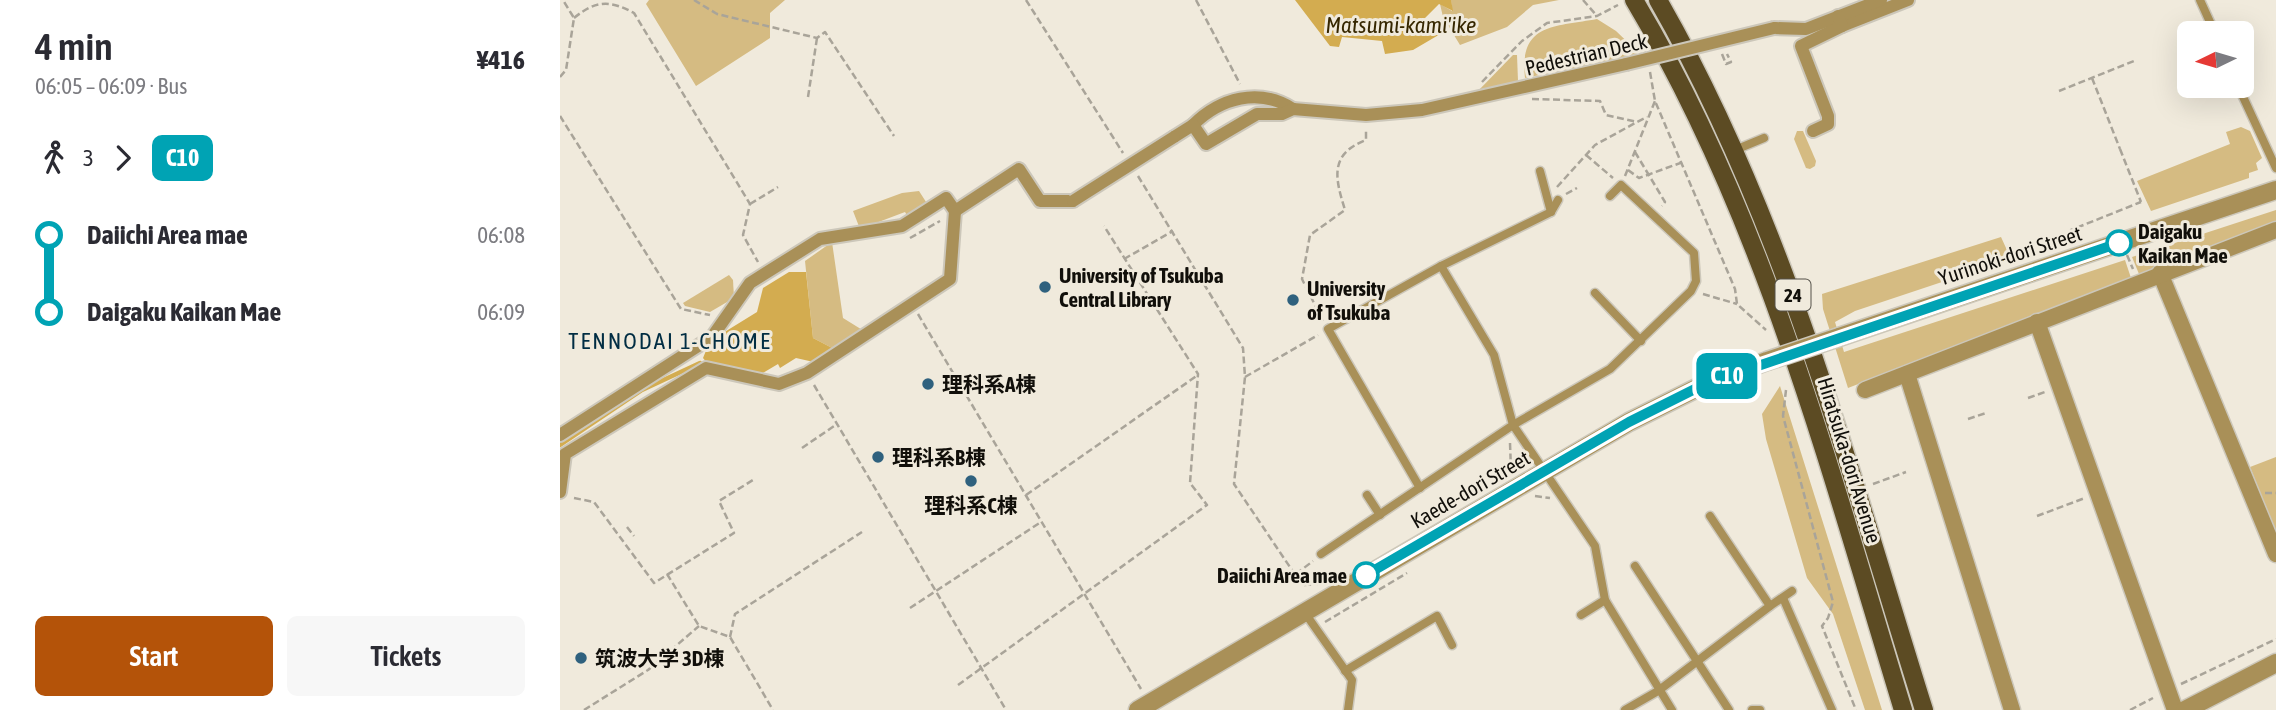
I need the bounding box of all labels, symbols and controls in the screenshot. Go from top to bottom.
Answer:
water label: Matsumi-kami'ike [1326,12,1476,38]
north arrow [2177,21,2254,98]
map controls [2177,21,2254,98]
text: 4 min [35,25,113,68]
street label: Pedestrian Deck [1523,28,1649,80]
text: ¥416 [477,45,525,75]
text: 06:05 – 06:09 · Bus [35,73,187,99]
icon: walk [35,139,73,177]
icon: forward [104,139,142,177]
text: C10 [166,144,199,171]
text: 3 [83,145,94,171]
place label: Daigaku Kaikan Mae [2138,219,2228,267]
text: Daiichi Area mae [87,220,248,250]
street label: Yurinoki-dori Street [1935,221,2085,289]
text: 06:08 [477,222,525,248]
marker: Daigaku Kaikan Mae [2106,230,2132,256]
place label: University of Tsukuba Central Library [1059,263,1224,311]
place label: University of Tsukuba [1307,276,1390,324]
marker: University of Tsukuba Central Library [1037,279,1053,295]
road number: 24 [1776,280,1810,310]
marker: University of Tsukuba [1285,292,1301,308]
text: Daigaku Kaikan Mae [87,297,281,327]
text: 06:09 [477,299,525,325]
district label: TENNODAI 1-CHOME [568,328,772,354]
line badge: C10 [1687,353,1767,399]
text: C10 [1710,362,1744,389]
place label: 理科系A棟 [942,372,1036,396]
street label: Hiratsuka-dori Avenue [1813,374,1887,546]
marker: 理科系A棟 [920,376,936,392]
place label: 理科系B棟 [892,445,986,469]
street label: Kaede-dori Street [1406,445,1534,533]
marker: 理科系B棟 [870,449,886,465]
marker: 理科系C棟 [963,473,979,489]
place label: 理科系C棟 [924,493,1018,517]
marker: Daiichi Area mae [1353,562,1379,588]
place label: Daiichi Area mae [1217,563,1347,587]
button: Start [35,616,273,696]
button: Tickets [287,616,525,696]
place label: 筑波大学 3D棟 [595,646,725,670]
marker: 筑波大学 3D棟 [573,650,589,666]

